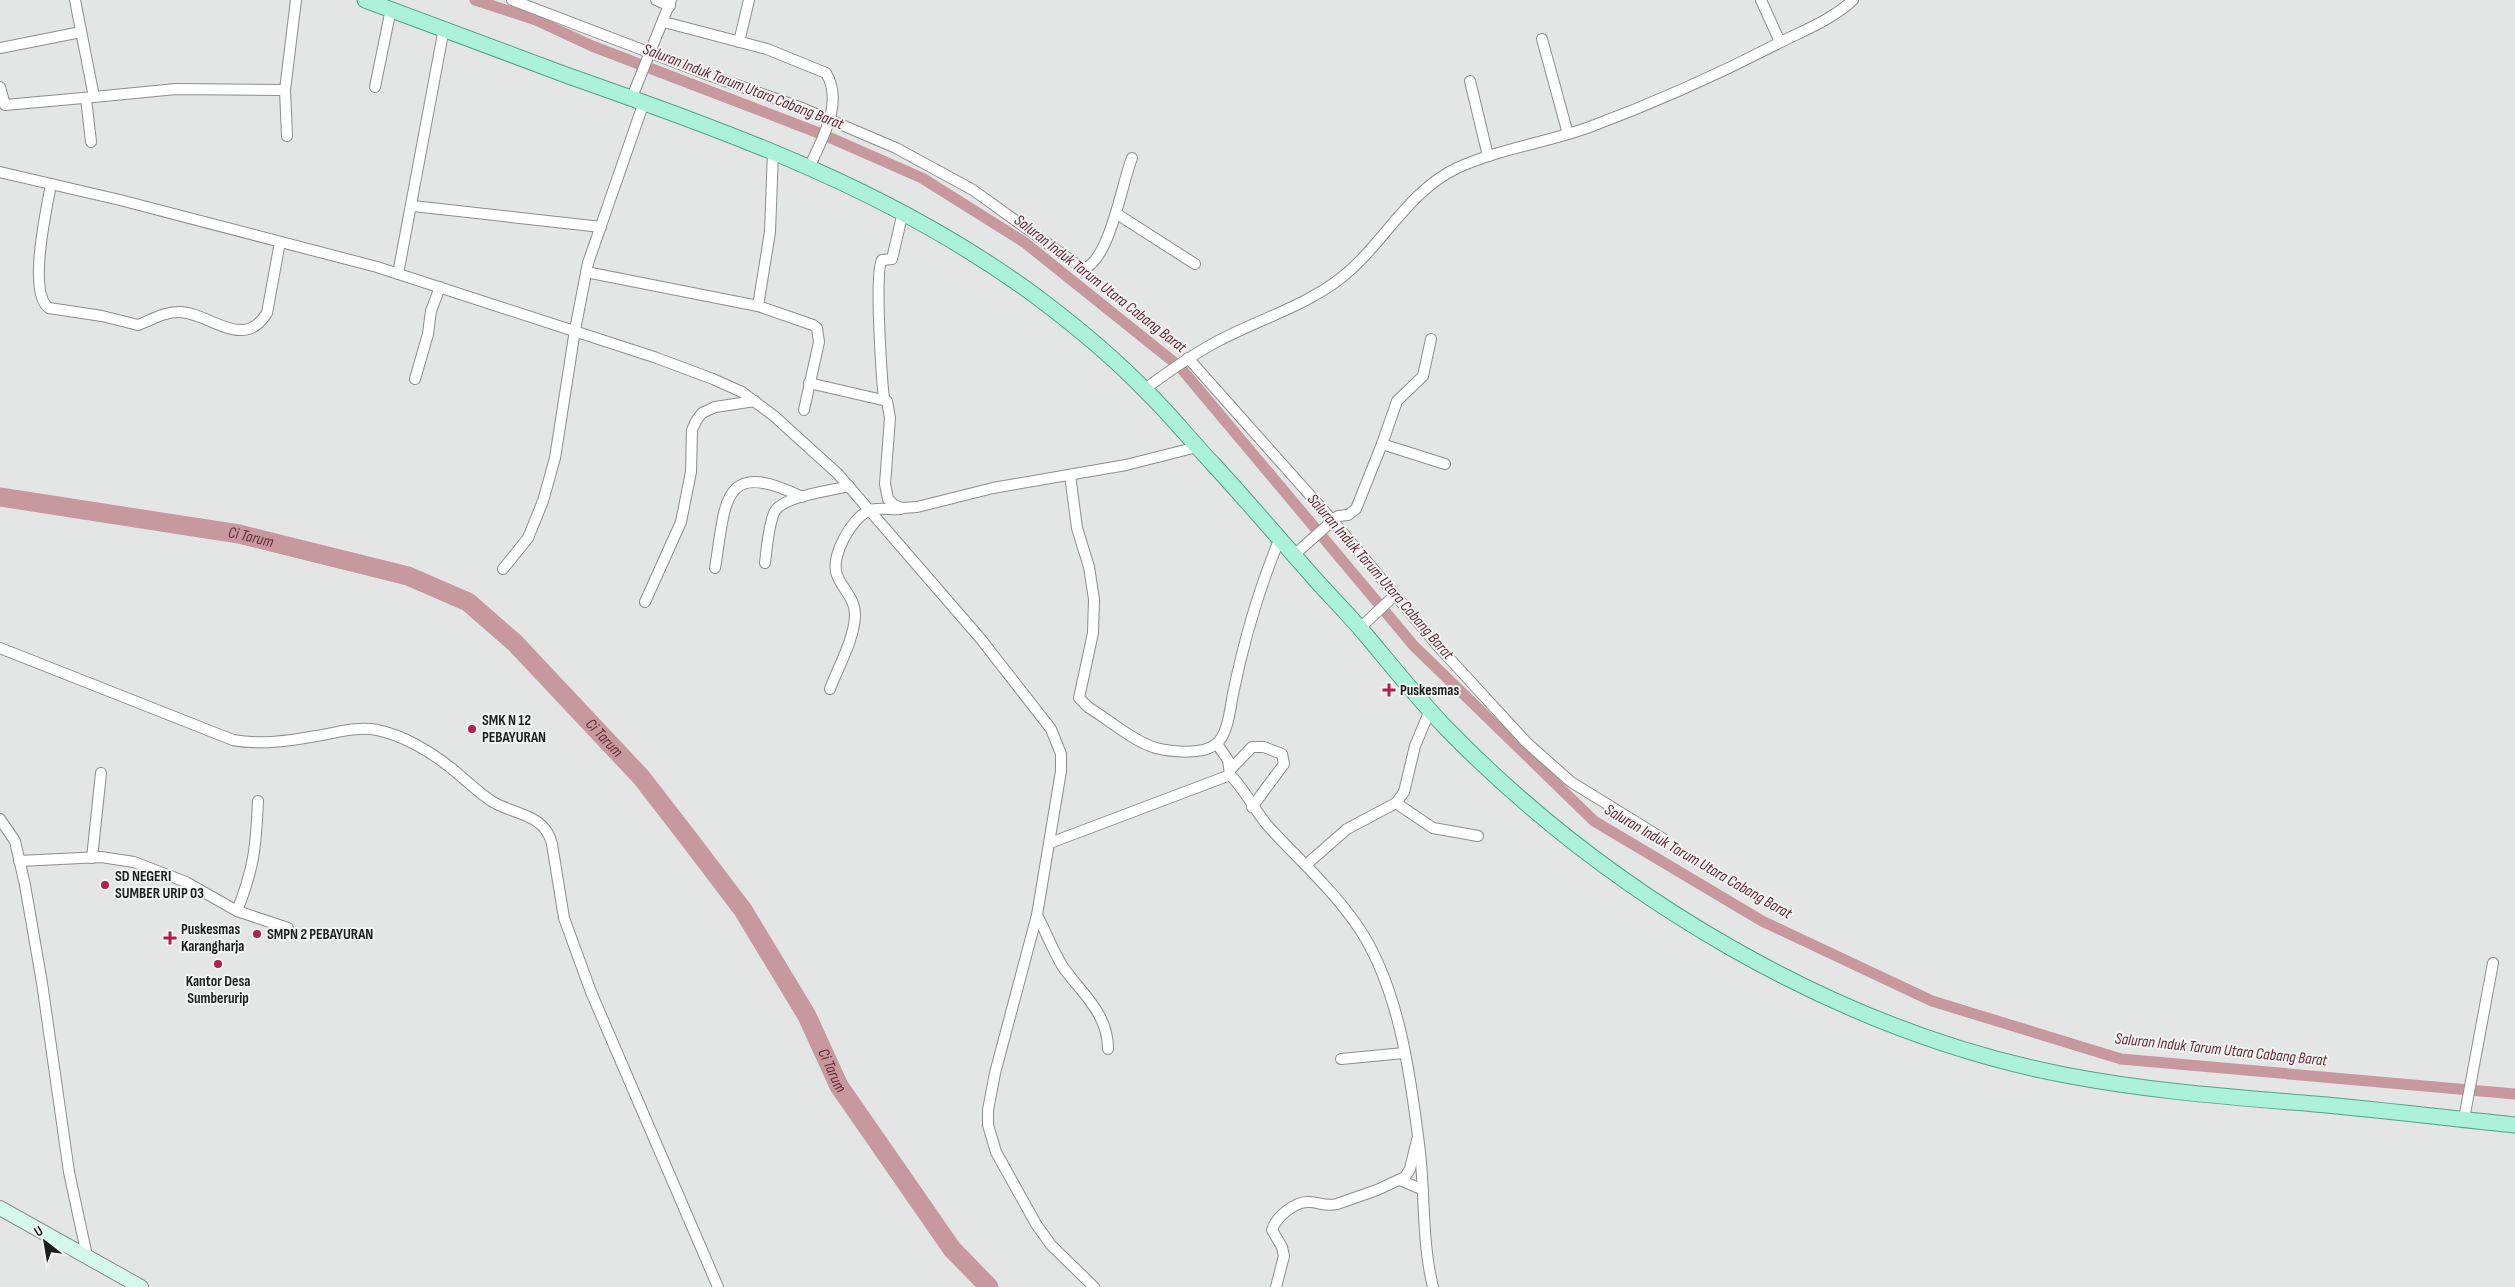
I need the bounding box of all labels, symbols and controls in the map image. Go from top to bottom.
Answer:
water label: Saluran Induk Tarum Utara Cabang Barat [640,40,847,135]
water label: Saluran Induk Tarum Utara Cabang Barat [1010,211,1191,358]
water label: Saluran Induk Tarum Utara Cabang Barat [1303,490,1458,665]
water label: Ci Tarum [227,523,275,552]
place label: Puskesmas [1400,681,1459,700]
marker: Puskesmas [1382,683,1396,697]
place label: SMK N 12 PEBAYURAN [482,711,546,747]
water label: Ci Tarum [582,715,627,761]
marker: SMK N 12 PEBAYURAN [466,723,478,735]
water label: Saluran Induk Tarum Utara Cabang Barat [1601,800,1796,924]
place label: SD NEGERI SUMBER URIP 03 [115,867,204,903]
marker: SD NEGERI SUMBER URIP 03 [99,879,111,891]
place label: Puskesmas Karangharja [181,920,245,956]
place label: SMPN 2 PEBAYURAN [267,925,373,944]
marker: SMPN 2 PEBAYURAN [251,928,263,940]
marker: Puskesmas Karangharja [163,931,177,945]
marker: Kantor Desa Sumberurip [212,958,224,970]
place label: Kantor Desa Sumberurip [186,972,250,1008]
water label: Saluran Induk Tarum Utara Cabang Barat [2114,1029,2329,1071]
water label: Ci Tarum [814,1046,850,1096]
north arrow [20,1217,70,1267]
text: U [31,1222,46,1240]

